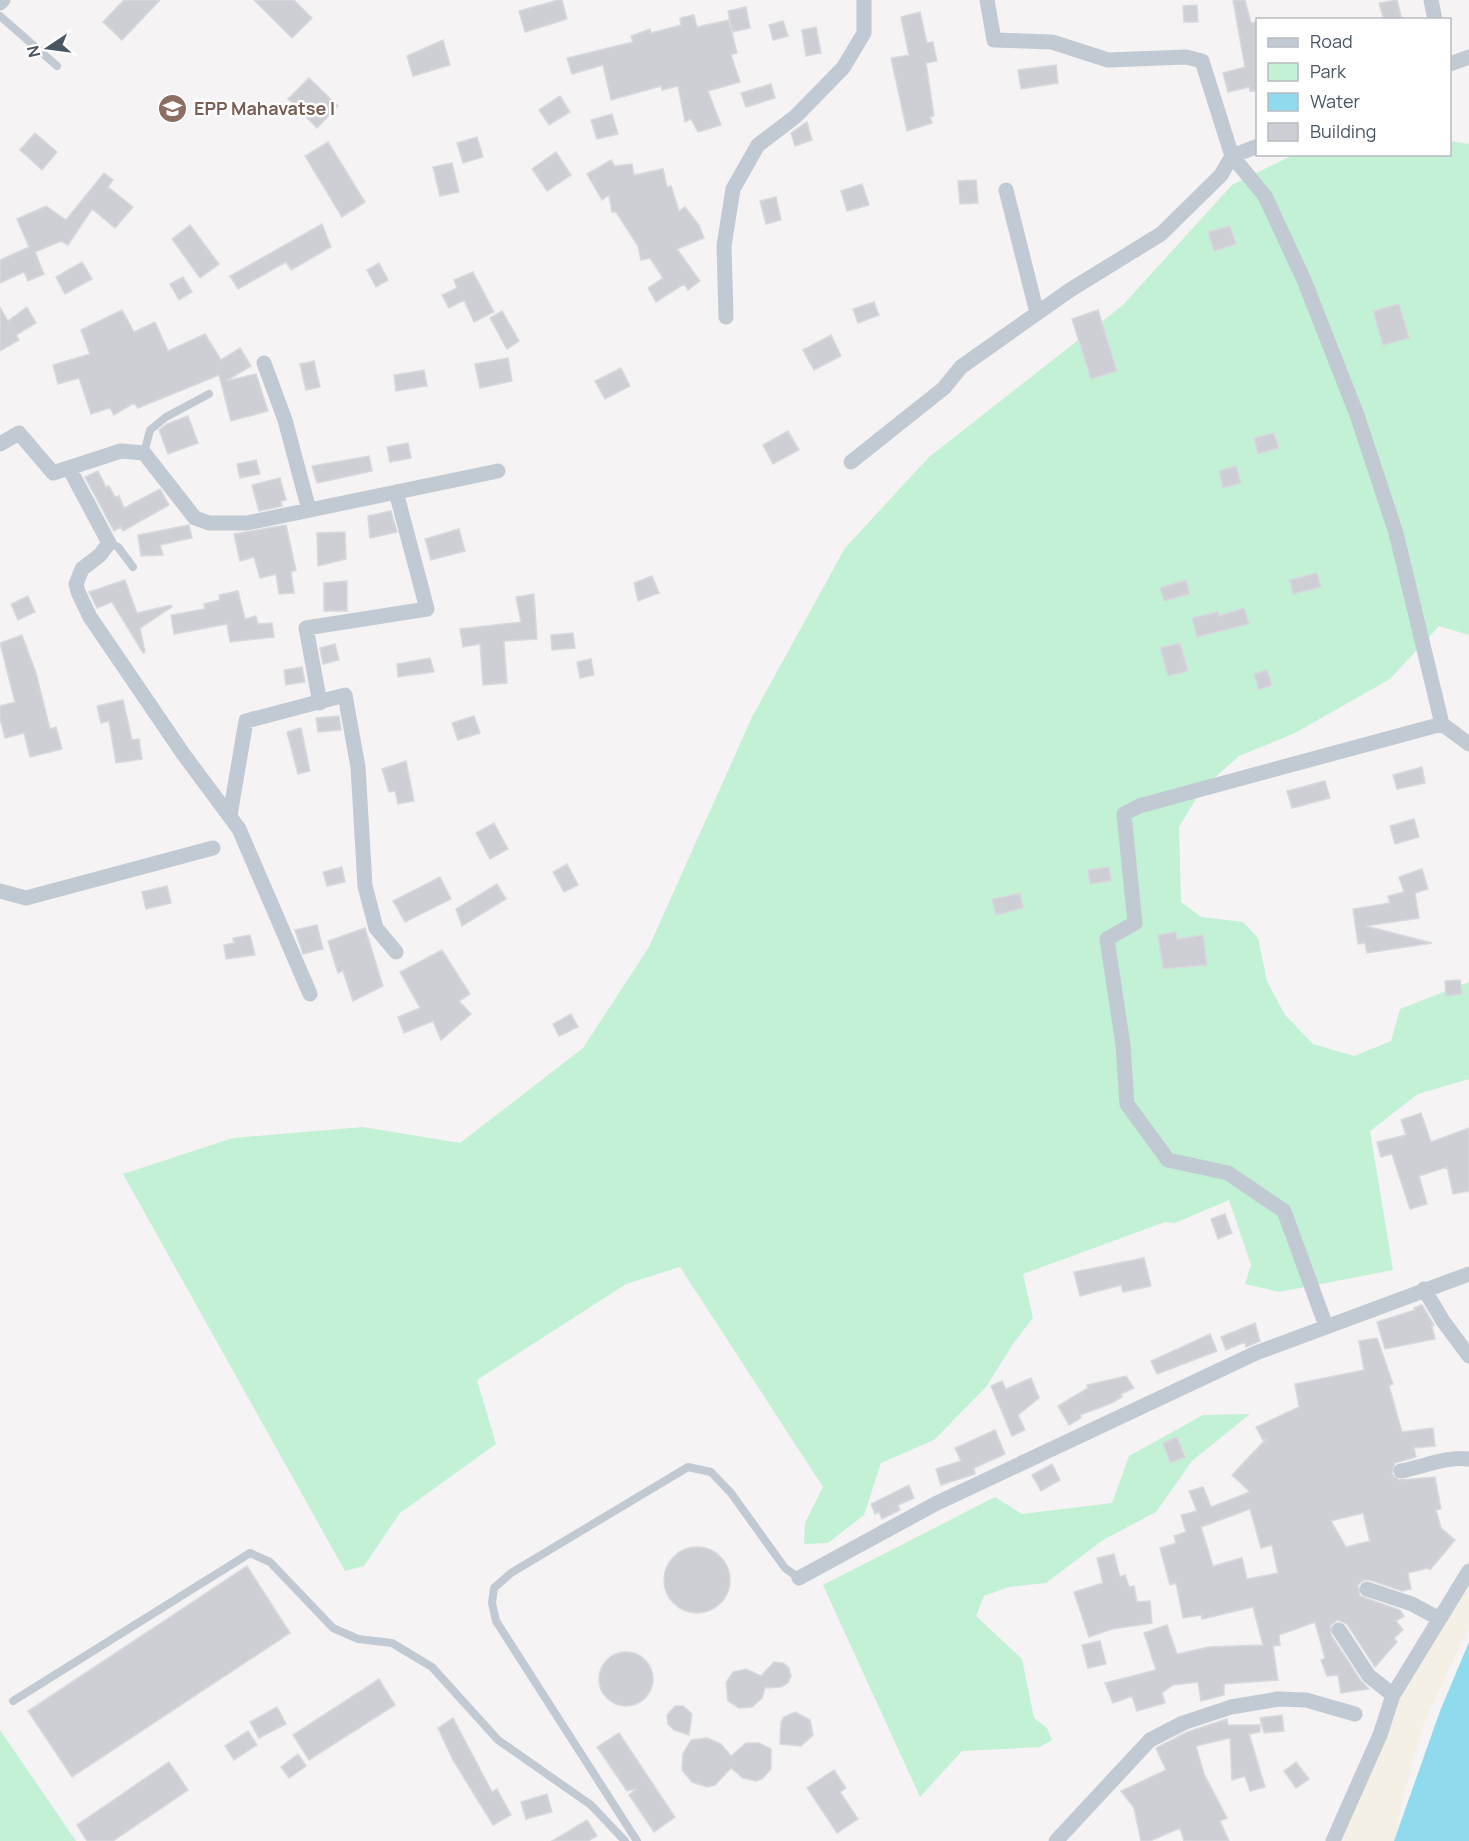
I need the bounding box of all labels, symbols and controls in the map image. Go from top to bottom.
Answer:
north arrow [18,18,78,78]
legend [1256,18,1451,156]
text: Road [1310,29,1353,53]
text: N [21,43,45,59]
text: Park [1310,59,1347,83]
text: Water [1310,89,1360,113]
school or university icon: EPP Mahavatse I [157,93,189,125]
place label: EPP Mahavatse I [194,96,335,120]
text: Building [1310,119,1376,143]

